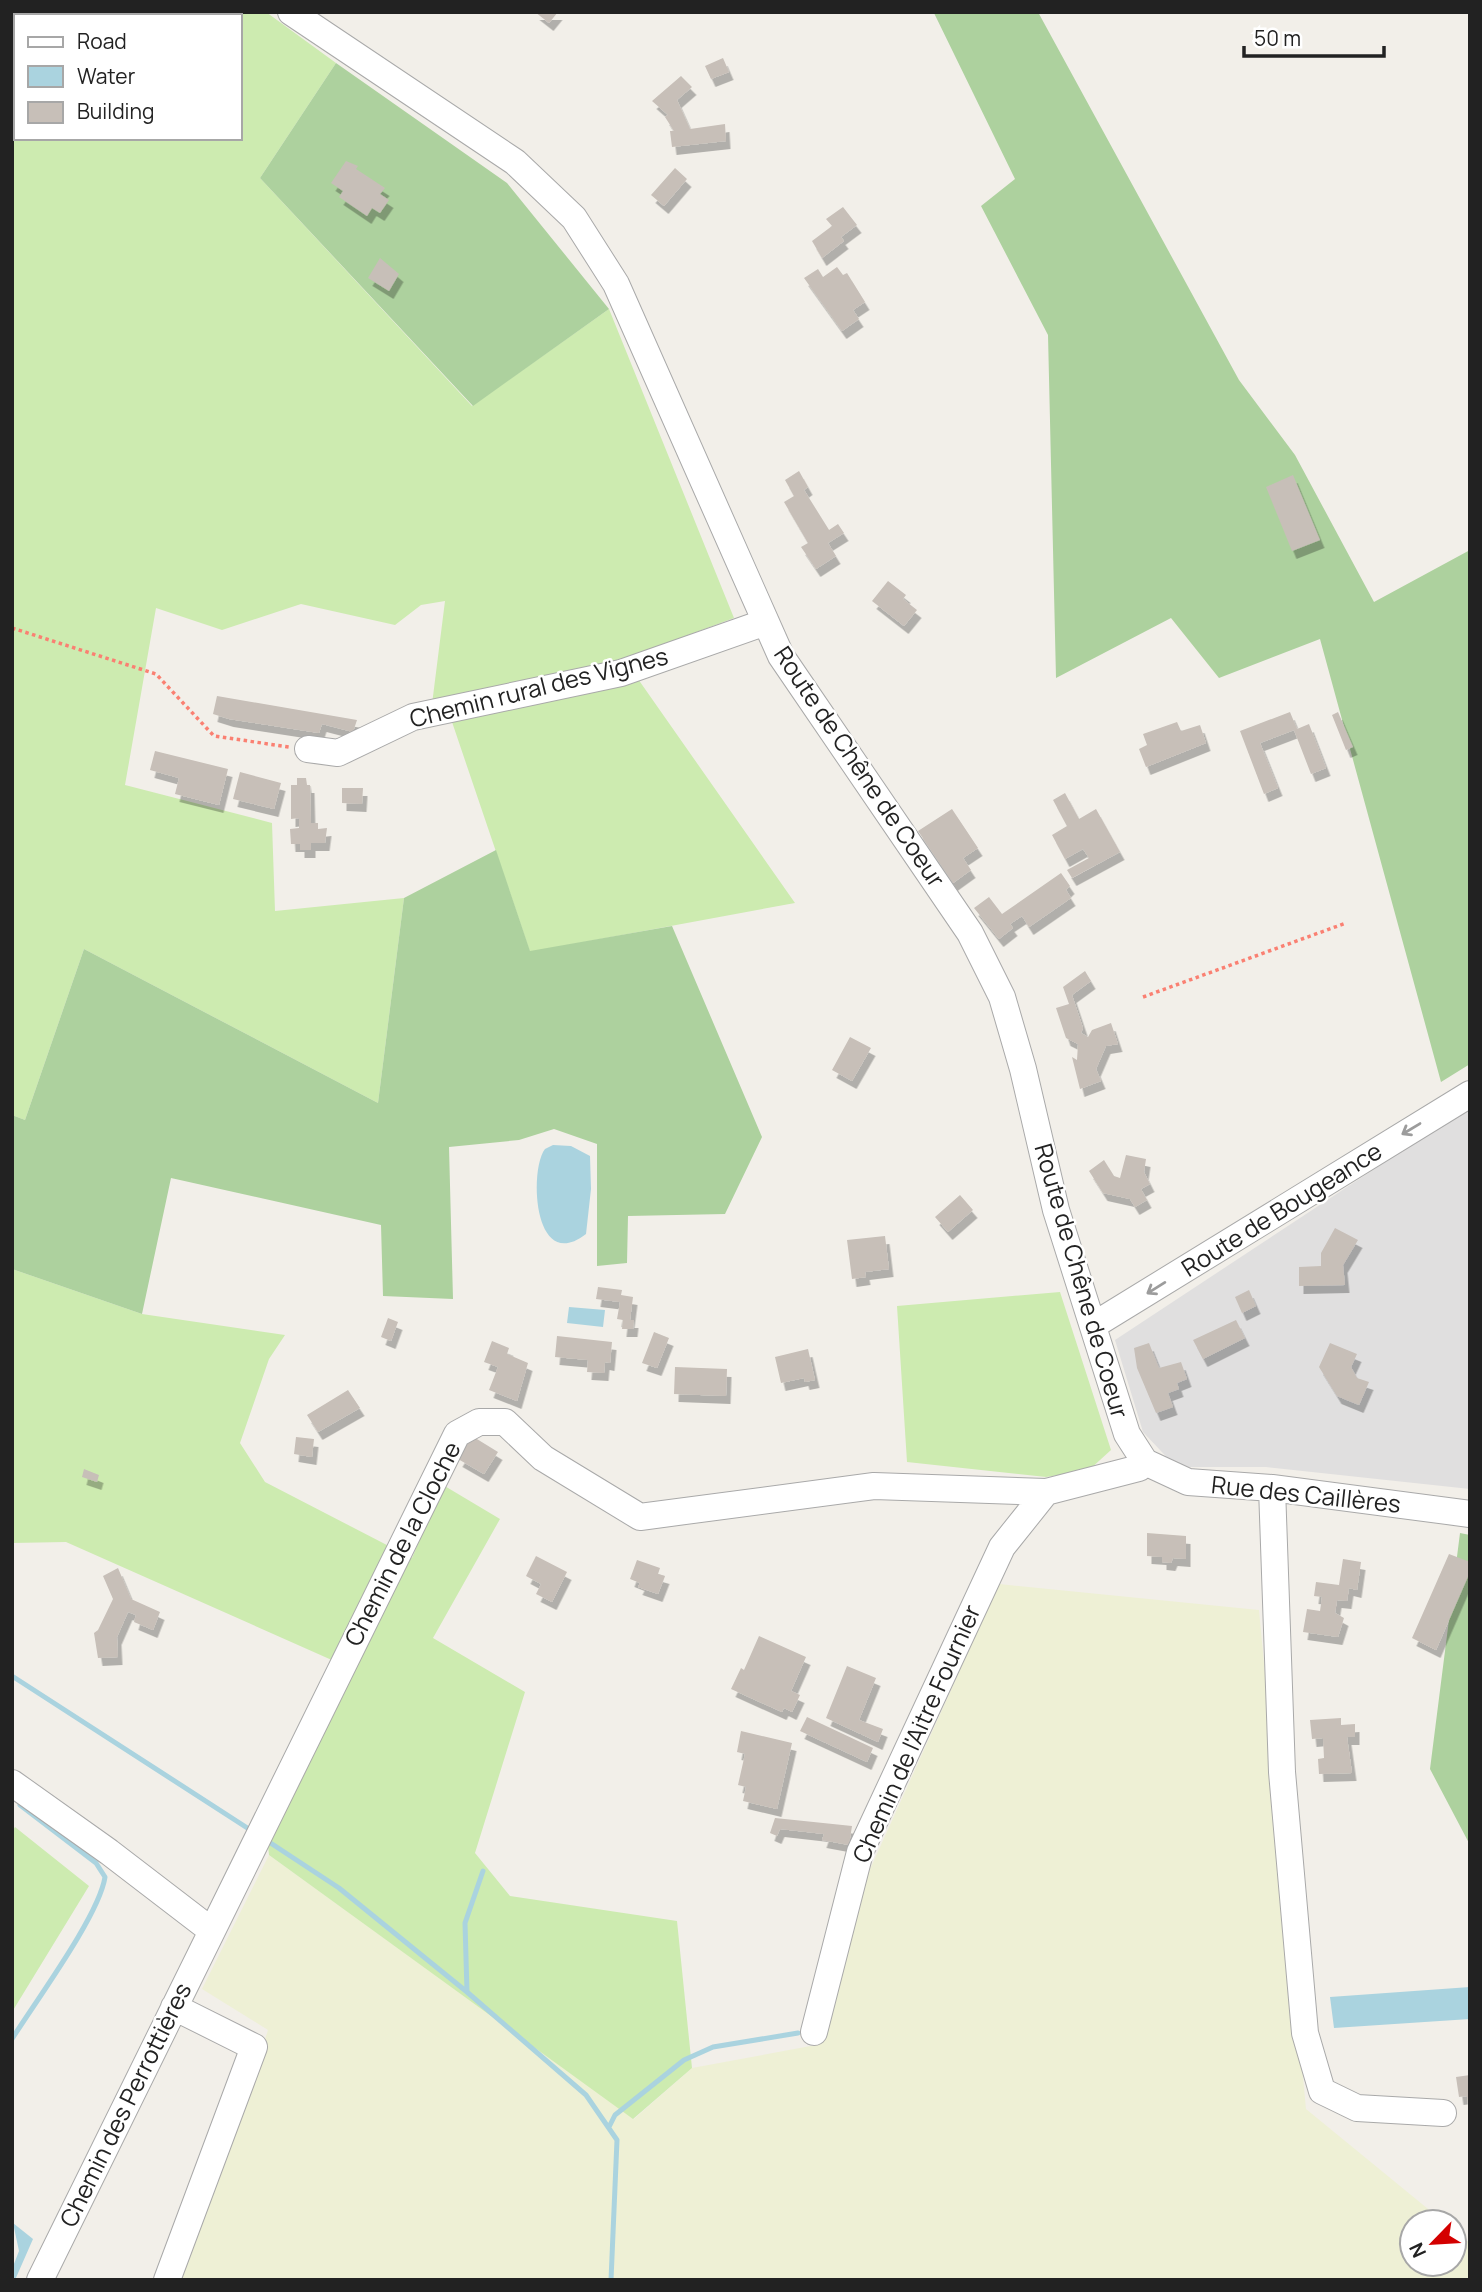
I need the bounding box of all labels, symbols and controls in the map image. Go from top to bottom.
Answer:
legend [14,14,242,140]
scale bar [1244,14,1384,58]
text: 50 m [1254,24,1301,52]
text: Road [77,27,127,55]
text: Water [77,62,136,90]
text: Building [77,97,154,125]
street label: Chemin rural des Vignes [406,638,671,735]
street label: Route de Chêne de Coeur [767,639,954,893]
one-way arrow [1402,1123,1422,1137]
street label: Route de Bougeance [1175,1134,1388,1284]
street label: Route de Chêne de Coeur [1027,1140,1138,1422]
one-way arrow [1146,1282,1166,1296]
street label: Chemin de la Cloche [336,1435,468,1651]
street label: Rue des Caillères [1210,1467,1402,1520]
street label: Chemin de l'Aitre Fournier [844,1599,988,1868]
street label: Chemin des Perrottières [51,1977,198,2232]
north arrow [1398,2208,1468,2278]
text: N [1403,2239,1432,2262]

